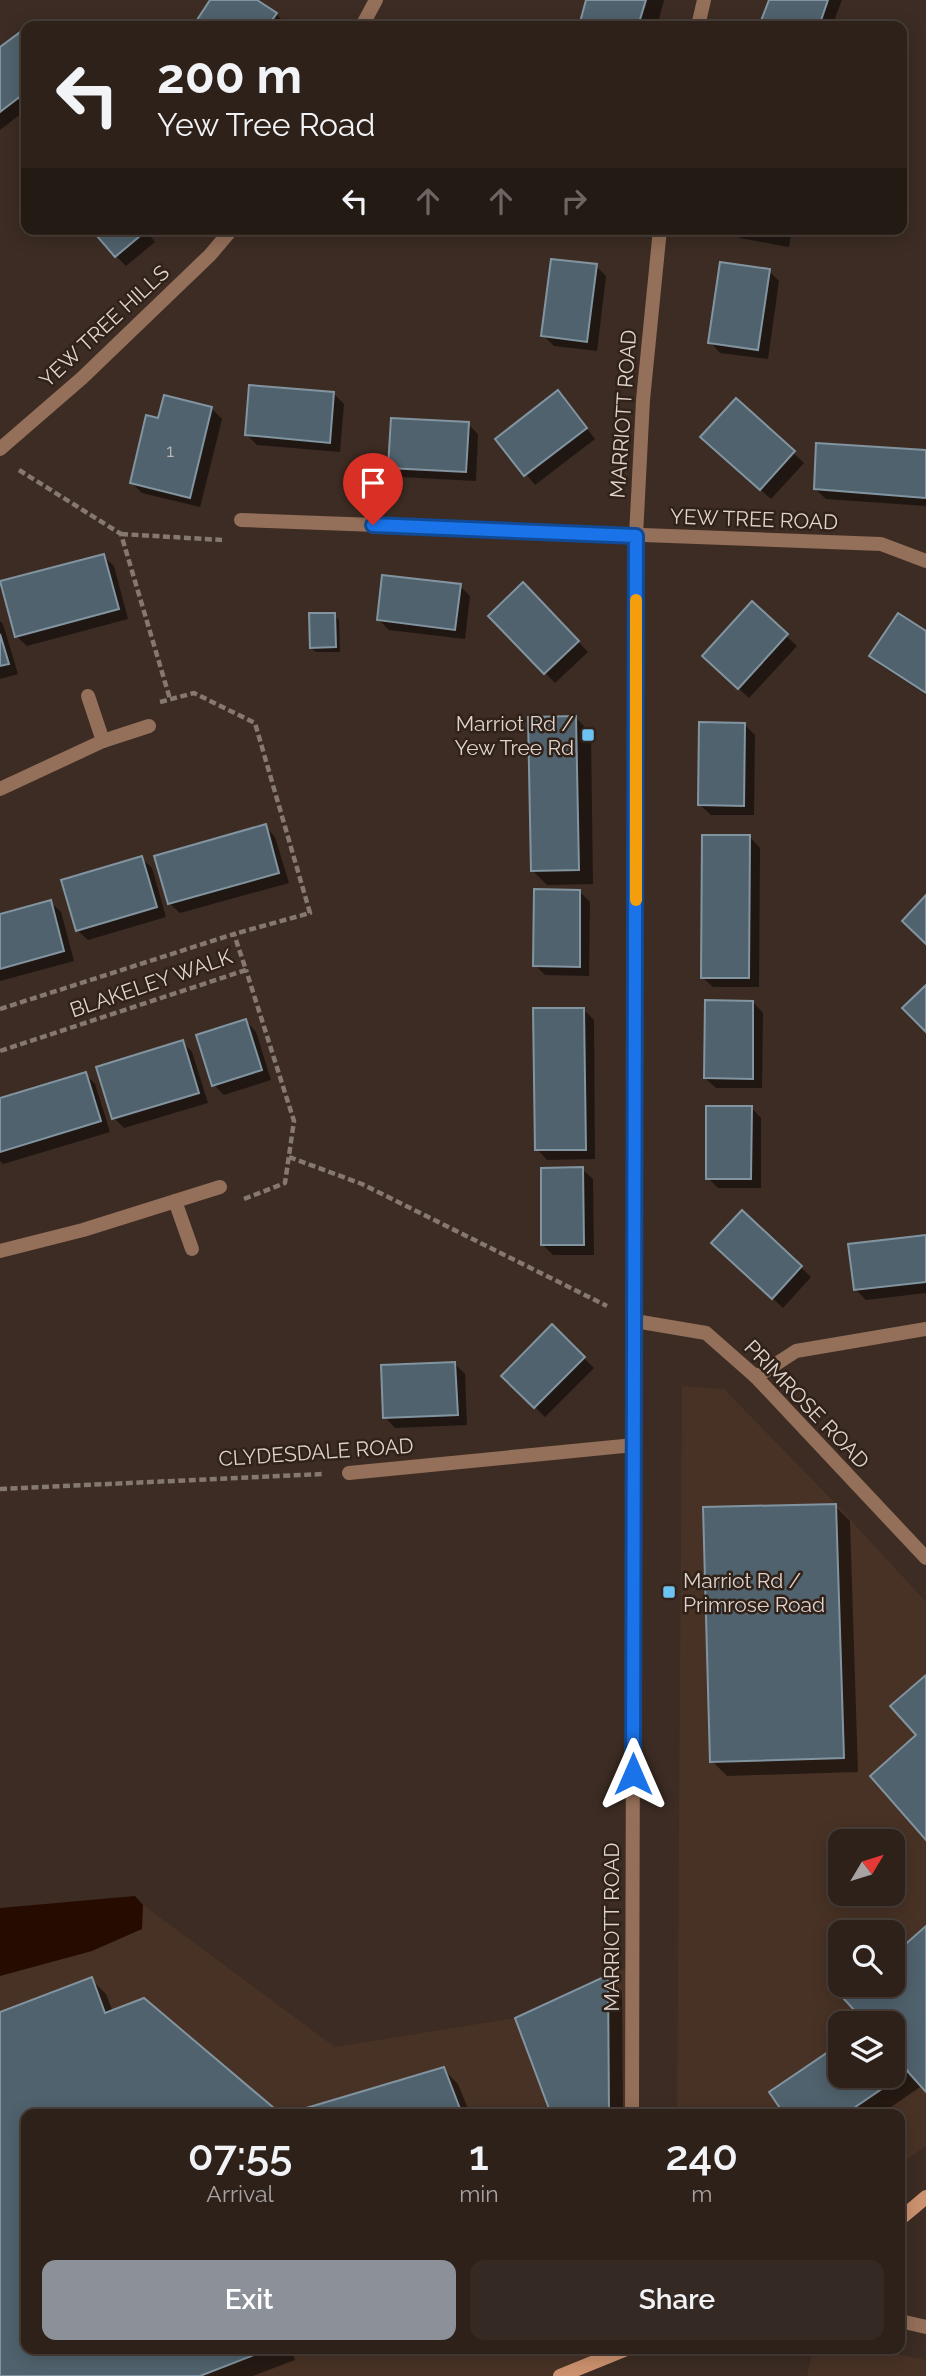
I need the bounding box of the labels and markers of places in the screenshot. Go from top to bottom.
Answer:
pin [343,453,403,525]
place label: Marriot Rd / Yew Tree Rd [455,711,574,760]
marker: Marriot Rd / Yew Tree Rd [580,727,596,743]
place label: Marriot Rd / Primrose Road [683,1568,825,1617]
marker: Marriot Rd / Primrose Road [661,1584,677,1600]

